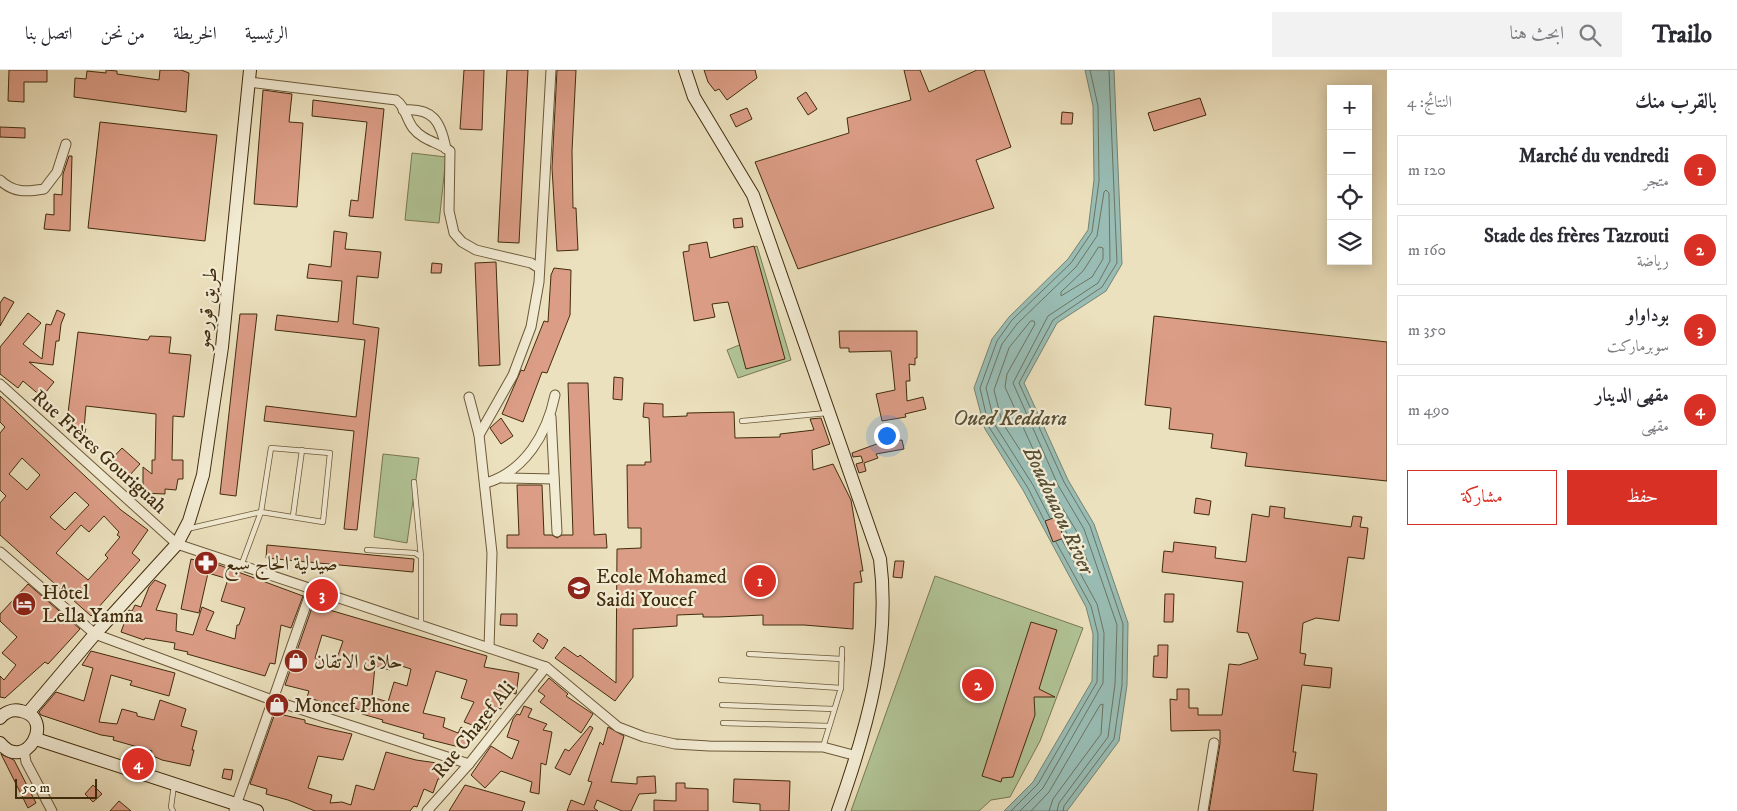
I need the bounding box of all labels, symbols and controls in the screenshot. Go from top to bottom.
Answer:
search box [1272,12,1622,57]
text: Trailo [1652,20,1712,50]
icon: search [1576,21,1604,49]
text: ابحث هنا [1509,22,1564,45]
text: اتصل بنا [25,23,72,45]
text: من نحن [100,23,145,45]
text: الخريطة [173,23,217,45]
text: الرئيسية [245,23,288,45]
map controls [1327,85,1372,265]
button: + [1327,85,1372,130]
text: بالقرب منك [1635,89,1717,115]
text: النتائج: 4 [1407,92,1452,112]
button: − [1327,130,1372,175]
text: Marché du vendredi [1519,145,1669,168]
text: 120 m [1408,160,1446,180]
text: 1 [1697,160,1703,180]
text: متجر [1644,171,1669,191]
button: locate [1327,175,1372,220]
button: layers [1327,220,1372,265]
text: Stade des frères Tazrouti [1484,225,1669,248]
text: 160 m [1408,240,1446,260]
text: 2 [1696,240,1704,260]
text: رياضة [1637,251,1669,271]
street label: طريق قورصو [191,266,224,352]
text: بوداواو [1627,304,1669,327]
text: 350 m [1408,320,1446,340]
text: 3 [1697,320,1703,340]
text: سوبرماركت [1607,336,1669,356]
text: مقهى الدينار [1595,384,1669,407]
street label: Rue Frères Gouriguah [26,385,172,520]
text: 490 m [1408,400,1449,420]
text: 4 [1695,400,1705,420]
water label: Oued Keddara [953,406,1067,432]
text: مقهى [1641,416,1669,436]
your location [874,423,900,449]
water label: Boudouaou River [1017,441,1100,580]
button: مشاركة [1407,470,1557,525]
button: حفظ [1567,470,1717,525]
pharmacy icon: صيدلية الحاج سبع [193,550,219,576]
place label: صيدلية الحاج سبع [224,552,338,581]
pin: 1 [744,562,776,600]
place label: Ecole Mohamed Saidi Youcef [596,565,727,613]
school or university icon: Ecole Mohamed Saidi Youcef [566,575,592,601]
pin: 3 [306,576,338,614]
place label: Hôtel Lella Yamna [42,581,144,629]
hotel icon: Hôtel Lella Yamna [11,591,37,617]
shop icon: حلاق الاتقان [283,648,309,674]
place label: حلاق الاتقان [314,650,403,675]
pin: 2 [962,666,994,704]
street label: Rue Charef Ali [427,676,521,784]
shop icon: Moncef Phone [264,692,290,718]
place label: Moncef Phone [294,694,410,719]
pin: 4 [122,745,154,783]
scale bar [15,776,98,799]
text: 50 m [22,779,50,797]

